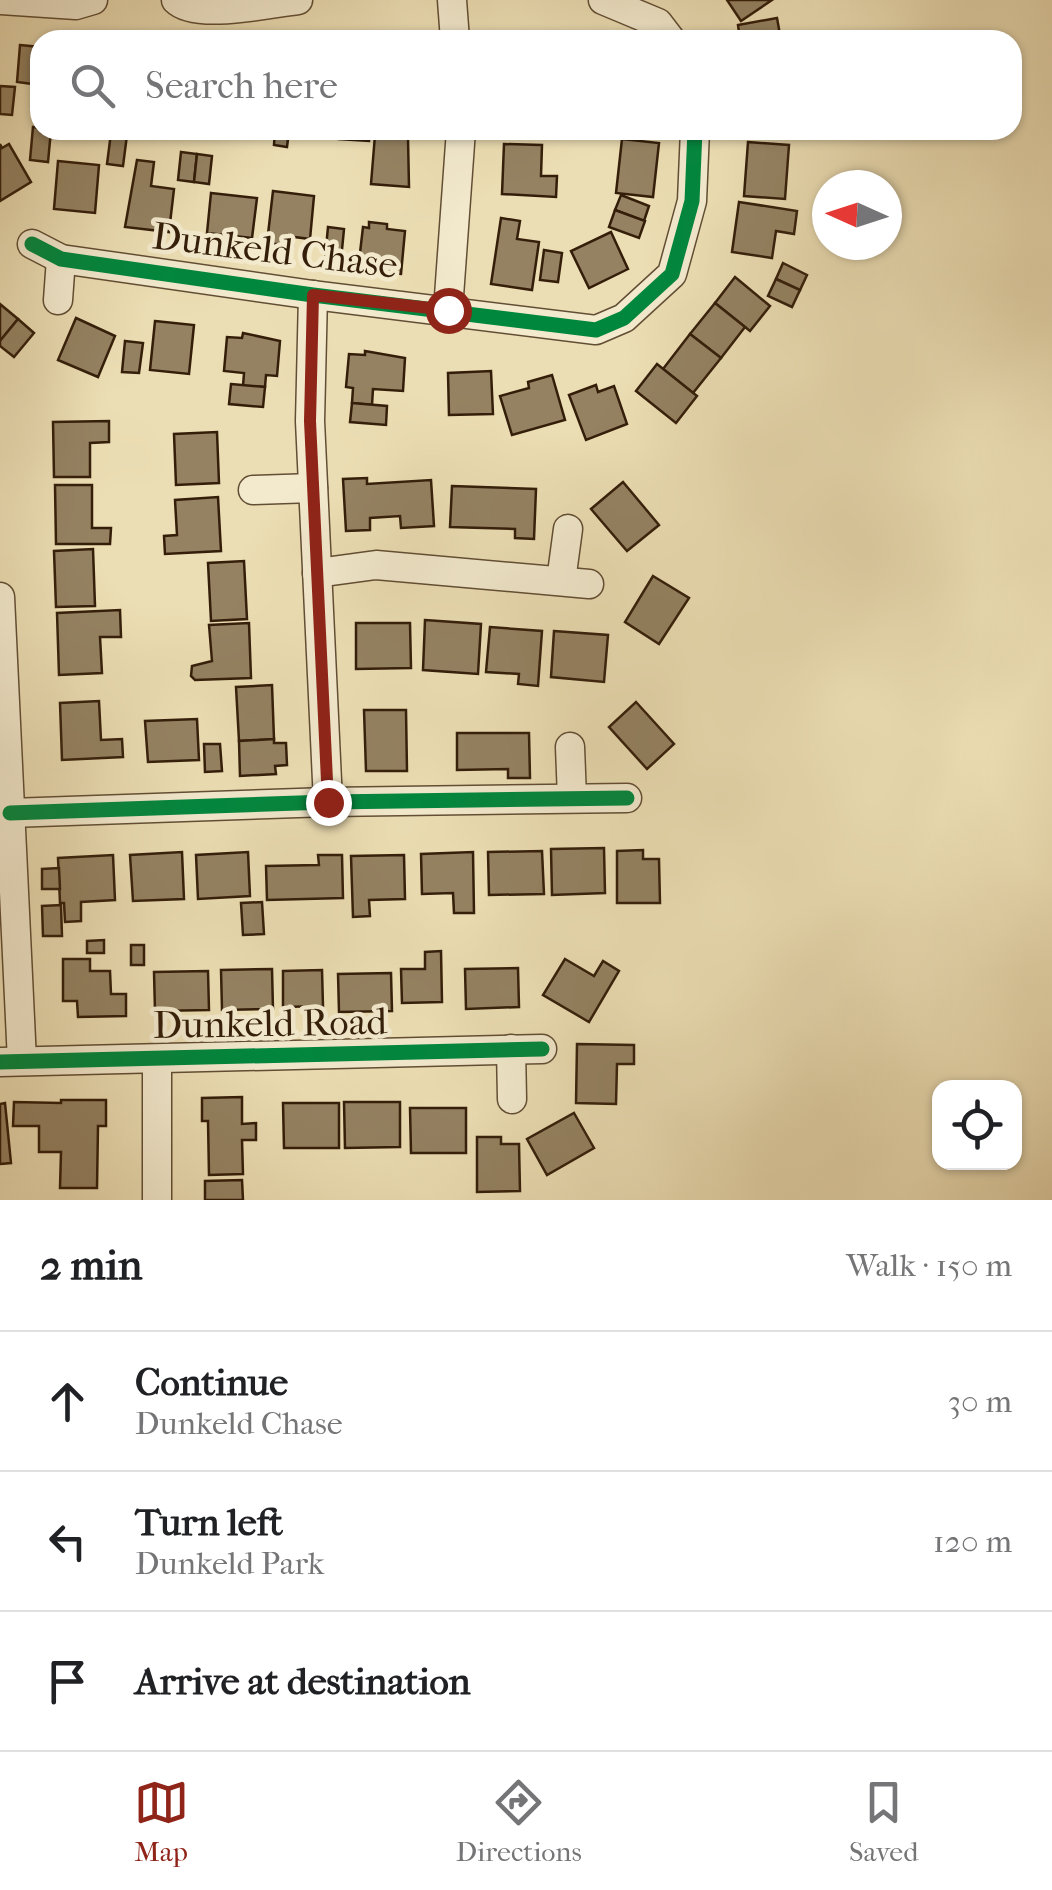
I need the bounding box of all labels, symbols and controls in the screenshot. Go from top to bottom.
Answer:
search box [30,30,1022,140]
icon: search [65,58,120,113]
text: Search here [145,63,338,108]
north arrow [812,170,902,260]
street label: Dunkeld Chase [150,213,400,288]
route start [426,288,472,334]
route end [306,780,352,826]
street label: Dunkeld Road [153,999,388,1048]
map controls [932,1080,1022,1170]
button: locate [932,1080,1022,1170]
text: 2 min [40,1241,142,1290]
text: Walk · 150 m [846,1247,1012,1284]
text: Continue [135,1360,288,1405]
icon: ahead [40,1374,95,1429]
text: 30 m [948,1383,1012,1420]
text: Dunkeld Chase [135,1405,343,1442]
text: Turn left [135,1500,283,1545]
icon: left [40,1514,95,1569]
text: 120 m [933,1523,1012,1560]
text: Dunkeld Park [135,1545,324,1582]
icon: arrive [40,1654,95,1709]
text: Arrive at destination [135,1659,471,1704]
tab: Map [134,1775,189,1868]
tab: Directions [456,1775,582,1868]
tab: Saved [849,1775,918,1868]

